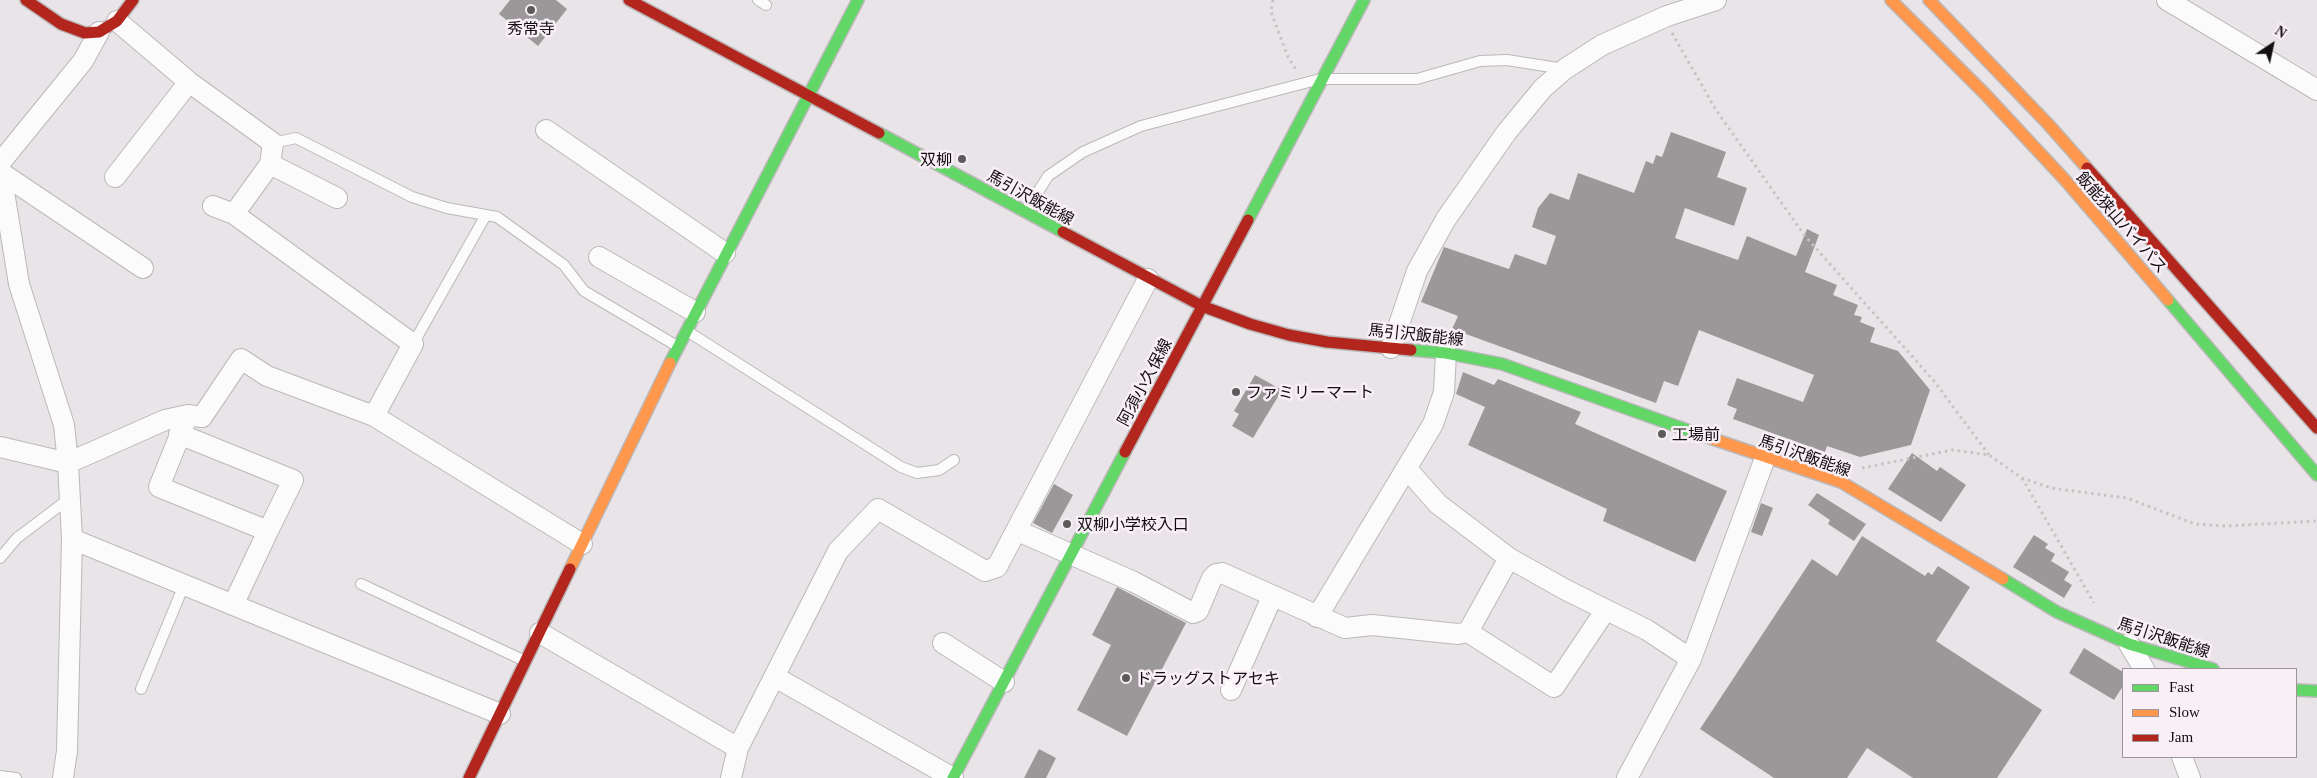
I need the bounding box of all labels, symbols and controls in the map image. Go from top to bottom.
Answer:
marker: 秀常寺 [525,4,537,16]
place label: 秀常寺 [507,18,555,38]
north arrow [2247,20,2297,70]
text: N [2272,23,2289,41]
place label: 双柳 [920,149,952,169]
marker: 双柳 [956,153,968,165]
street label: 馬引沢飯能線 [984,165,1078,229]
street label: 飯能狭山バイパス [2073,167,2171,277]
street label: 馬引沢飯能線 [1367,319,1465,349]
street label: 阿須小久保線 [1113,335,1175,429]
place label: ファミリーマート [1246,382,1374,402]
marker: ファミリーマート [1230,386,1242,398]
place label: 工場前 [1672,424,1720,444]
marker: 工場前 [1656,428,1668,440]
street label: 馬引沢飯能線 [1756,430,1854,480]
place label: 双柳小学校入口 [1077,514,1189,534]
marker: 双柳小学校入口 [1061,518,1073,530]
street label: 馬引沢飯能線 [2115,613,2213,661]
place label: ドラッグストアセキ [1136,668,1280,688]
legend [2122,668,2297,758]
marker: ドラッグストアセキ [1120,672,1132,684]
text: Fast [2169,679,2194,695]
text: Slow [2169,704,2200,720]
text: Jam [2169,729,2193,745]

